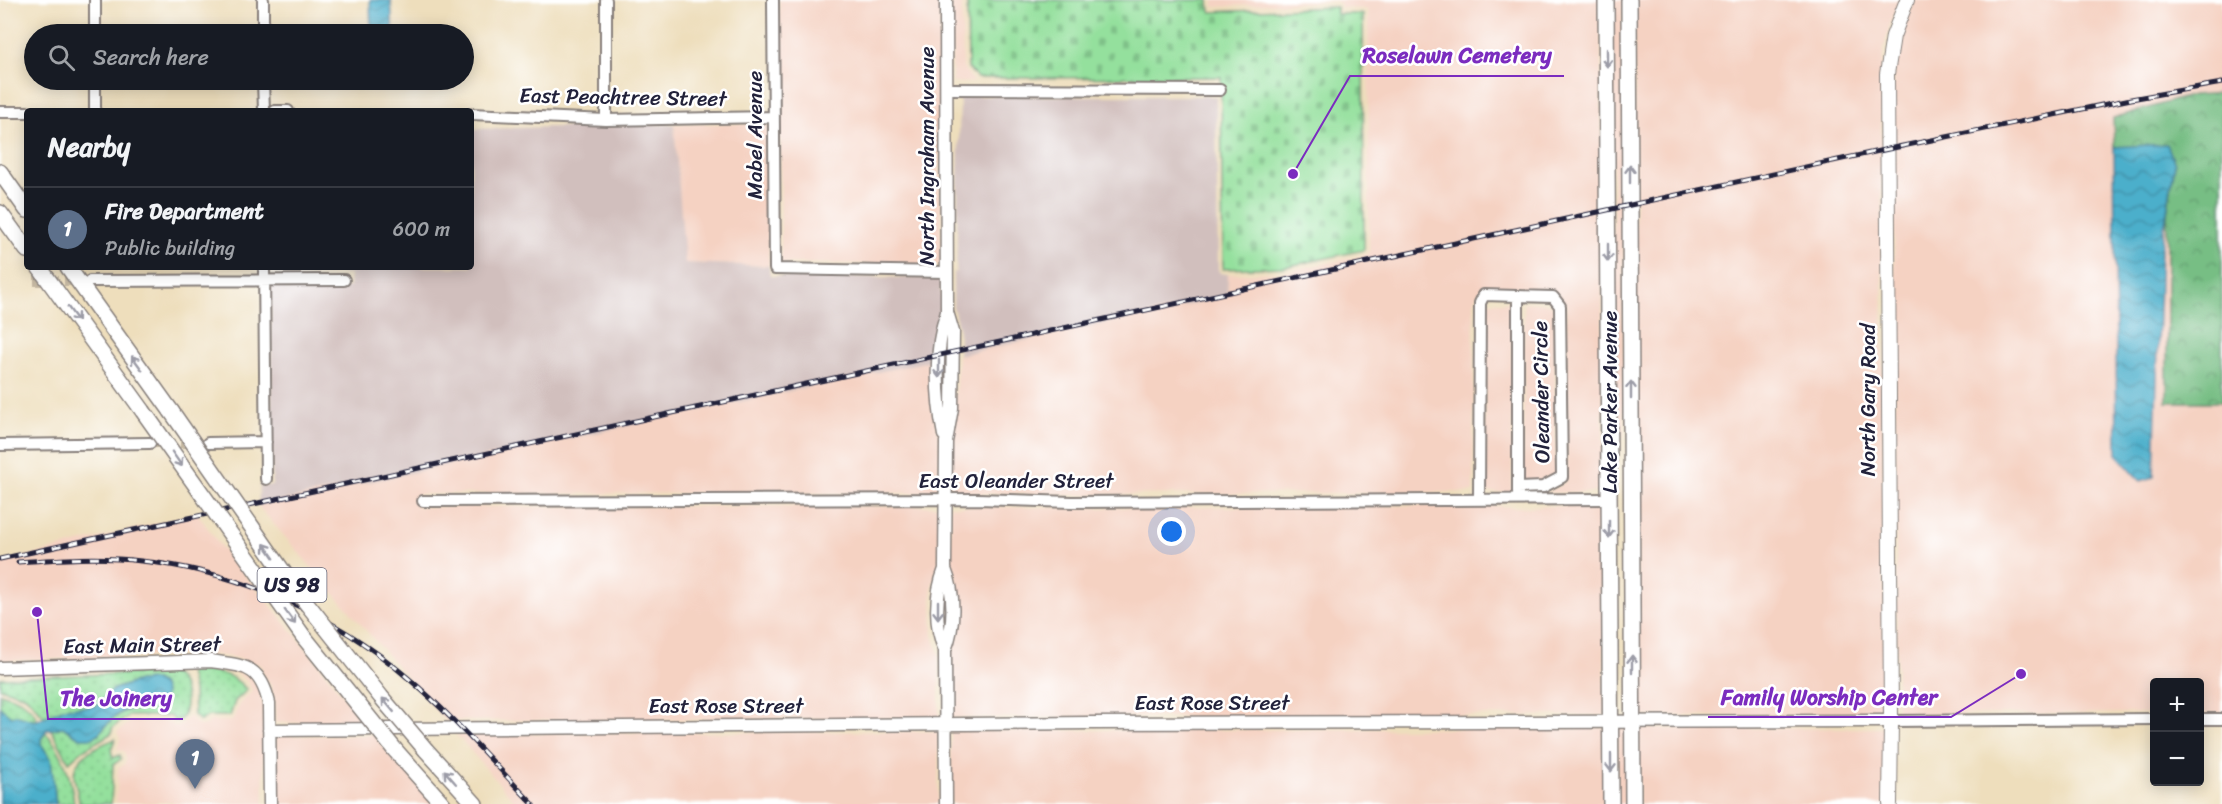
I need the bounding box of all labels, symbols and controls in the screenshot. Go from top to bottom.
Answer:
search box [24,24,474,90]
callout: Roselawn Cemetery [1350,36,1564,76]
text: Roselawn Cemetery [1361,36,1552,75]
text: Search here [93,38,209,77]
icon: search [45,41,78,74]
street label: North Ingraham Avenue [908,46,946,266]
one-way arrow [1601,48,1613,68]
street label: Mabel Avenue [736,71,774,199]
street label: East Peachtree Street [519,76,728,118]
text: Nearby [48,124,130,170]
one-way arrow [1624,164,1635,184]
text: Fire Department [105,192,264,231]
text: 1 [63,212,72,247]
text: 600 m [393,212,450,247]
text: Public building [105,231,235,266]
one-way arrow [1602,243,1614,263]
one-way arrow [67,306,80,322]
street label: Lake Parker Avenue [1591,310,1629,493]
street label: Oleander Circle [1521,320,1561,463]
street label: North Gary Road [1849,322,1887,476]
one-way arrow [131,355,143,372]
one-way arrow [933,358,945,378]
one-way arrow [1625,380,1637,400]
one-way arrow [171,450,183,466]
street label: East Oleander Street [918,462,1115,500]
your location [1157,517,1186,546]
one-way arrow [1603,518,1615,538]
one-way arrow [263,543,275,560]
road number: US 98 [258,568,326,602]
one-way arrow [932,599,944,619]
one-way arrow [284,609,296,625]
street label: East Main Street [63,625,223,665]
one-way arrow [1626,654,1638,674]
callout: Family Worship Center [1708,677,1951,717]
text: Family Worship Center [1720,678,1939,717]
map controls [2150,678,2204,786]
button: + [2150,678,2204,732]
callout: The Joinery [48,679,183,719]
text: The Joinery [60,679,173,718]
street label: East Rose Street [1134,684,1291,722]
street label: East Rose Street [648,687,805,725]
one-way arrow [381,698,395,713]
button: − [2150,732,2204,786]
pin: 1 [176,740,214,789]
one-way arrow [1605,752,1617,772]
one-way arrow [443,770,457,785]

